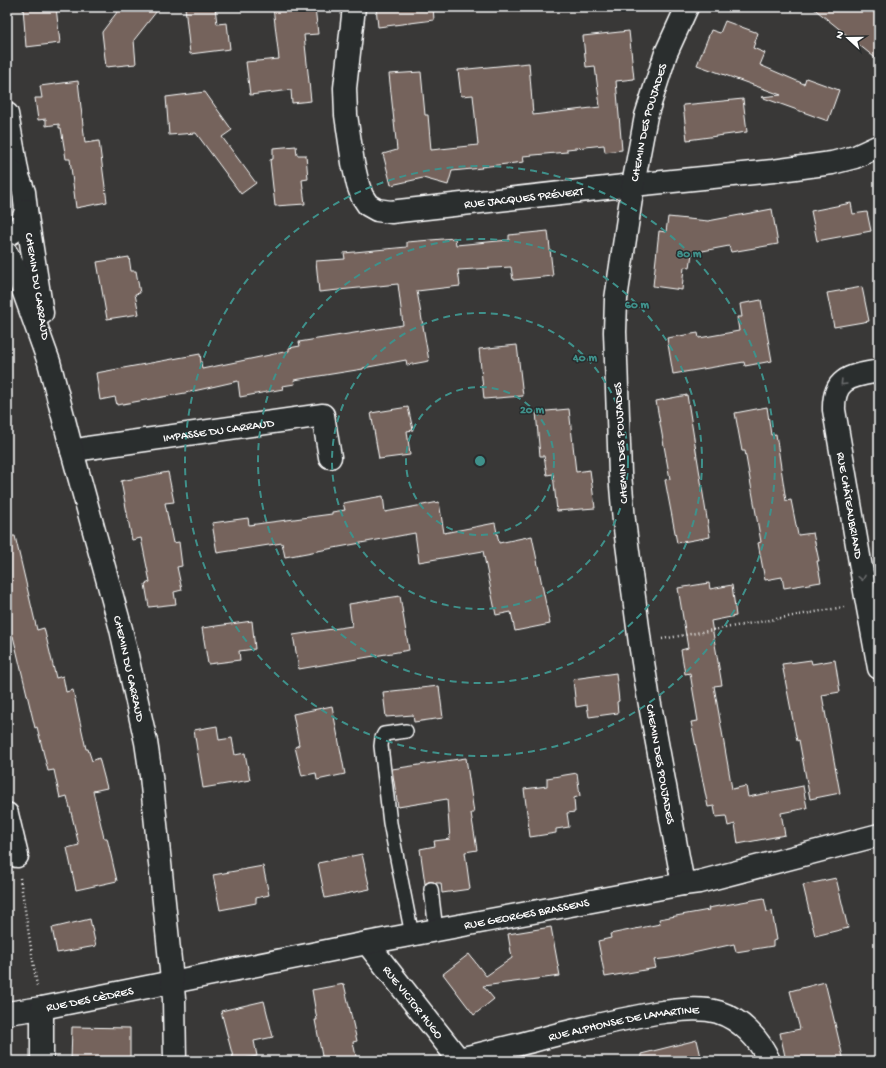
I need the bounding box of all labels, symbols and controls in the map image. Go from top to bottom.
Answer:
north arrow [828,18,868,58]
text: N [834,30,847,41]
street label: CHEMIN DES POUJADES [629,61,671,183]
street label: RUE JACQUES PRÉVERT [463,185,586,213]
street label: CHEMIN DU CARRAUD [21,232,51,341]
text: 80 m [677,248,702,262]
text: 60 m [625,299,650,313]
text: 40 m [572,352,597,366]
one-way arrow [840,378,848,386]
street label: CHEMIN DES POUJADES [612,381,632,504]
text: 20 m [520,404,545,418]
street label: IMPASSE DU CARRAUD [162,417,275,446]
street label: RUE CHÂTEAUBRIAND [832,451,864,560]
centre of rings [473,454,487,468]
one-way arrow [857,575,866,581]
street label: CHEMIN DU CARRAUD [109,614,146,723]
street label: CHEMIN DES POUJADES [642,703,677,826]
street label: RUE GEORGES BRASSENS [463,897,591,934]
street label: RUE VICTOR HUGO [379,964,445,1043]
street label: RUE DES CÈDRES [45,985,135,1016]
street label: RUE ALPHONSE DE LAMARTINE [547,1004,700,1046]

